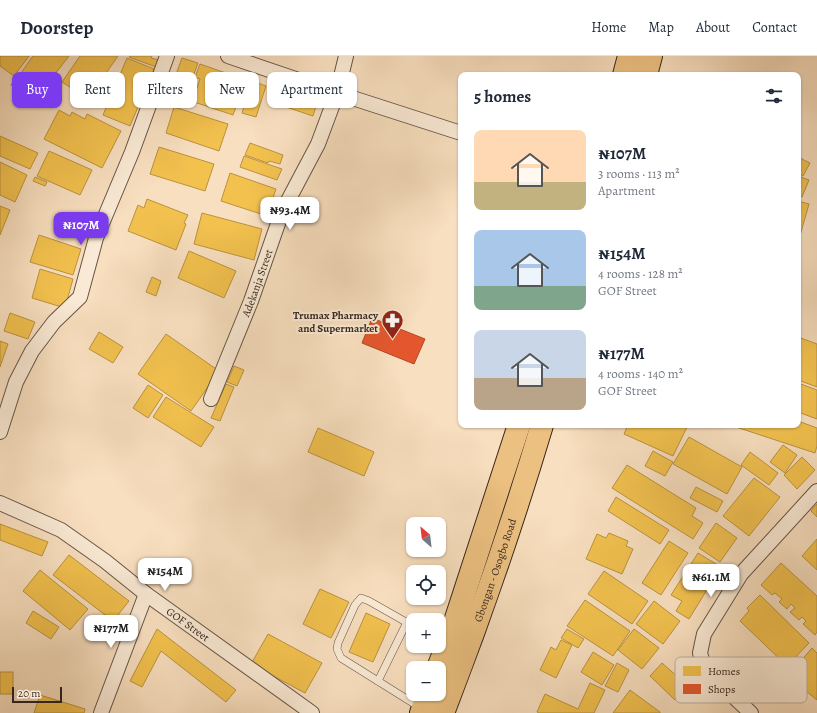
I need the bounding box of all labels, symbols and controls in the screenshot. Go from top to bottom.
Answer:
text: Doorstep [20,15,94,41]
text: Home [591,18,626,37]
text: Map [648,18,674,37]
text: About [696,18,730,37]
text: Contact [752,18,797,37]
chip: Buy [12,72,62,108]
chip: Rent [70,72,125,108]
chip: Filters [133,72,197,108]
chip: New [205,72,259,108]
chip: Apartment [267,72,357,108]
text: 5 homes [474,85,531,108]
icon: filters [763,85,785,107]
text: ₦107M [598,142,646,165]
icon: home [506,146,554,194]
text: 3 rooms · 113 m² [598,165,680,182]
text: Apartment [598,182,656,199]
pin: ₦93.4M [257,197,323,231]
text: ₦93.4M [269,201,311,218]
pin: ₦107M [53,212,109,246]
text: ₦107M [63,216,99,233]
text: ₦154M [598,242,646,265]
icon: home [506,246,554,294]
street label: Adekanja Street [238,247,277,320]
text: 4 rooms · 128 m² [598,265,683,282]
text: GOF Street [598,282,657,299]
place label: Trumax Pharmacy and Supermarket [293,308,379,336]
pharmacy icon: Trumax Pharmacy and Supermarket [380,308,406,341]
text: ₦177M [598,342,645,365]
icon: home [506,346,554,394]
text: 4 rooms · 140 m² [598,365,683,382]
text: GOF Street [598,382,657,399]
north arrow [406,517,446,557]
map controls [406,517,446,701]
street label: Gbongan - Osogbo Road [471,517,520,624]
pin: ₦154M [137,558,193,592]
text: ₦154M [147,562,183,579]
pin: ₦61.1M [678,564,744,598]
button: locate [406,565,446,605]
text: ₦61.1M [691,568,731,585]
street label: GOF Street [163,604,213,645]
button: + [406,613,446,653]
pin: ₦177M [83,615,139,649]
text: ₦177M [93,619,129,636]
legend [675,657,807,703]
button: − [406,661,446,701]
text: Homes [708,664,740,679]
text: Shops [708,682,735,697]
scale bar [12,685,62,704]
text: 20 m [18,686,40,701]

